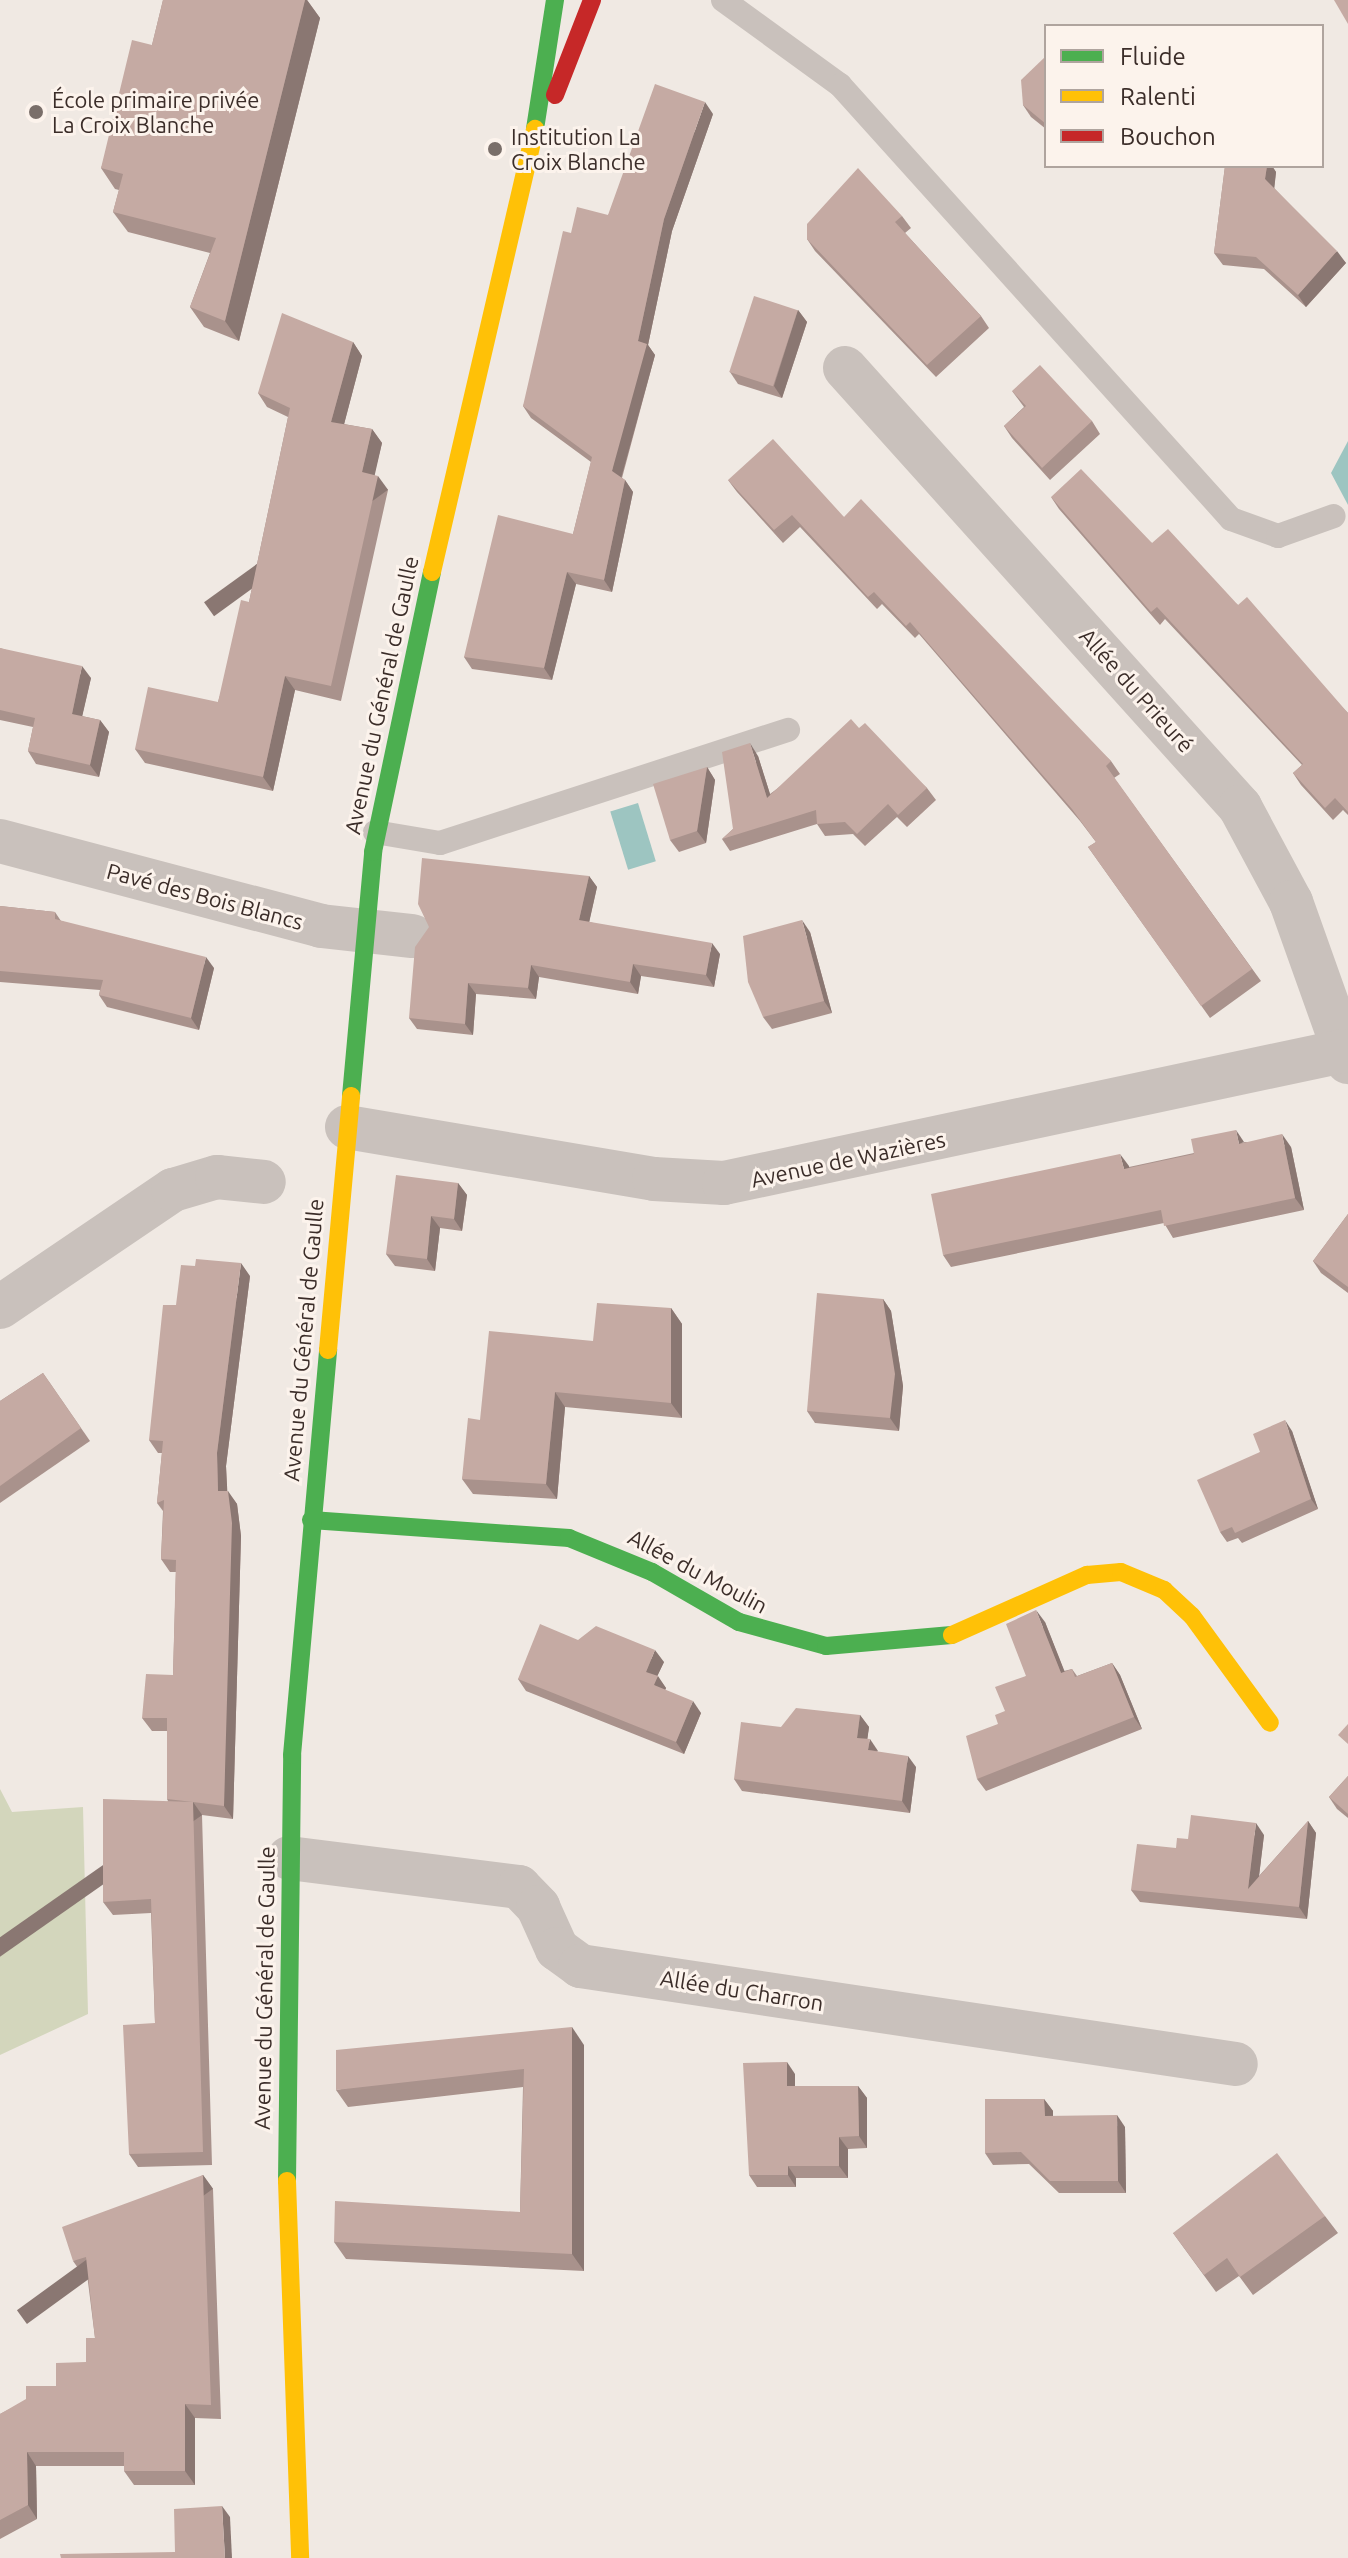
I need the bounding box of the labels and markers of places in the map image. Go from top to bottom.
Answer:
place label: École primaire privée La Croix Blanche [52,86,259,138]
marker: École primaire privée La Croix Blanche [27,103,45,121]
place label: Institution La Croix Blanche [511,123,646,174]
marker: Institution La Croix Blanche [486,140,504,158]

